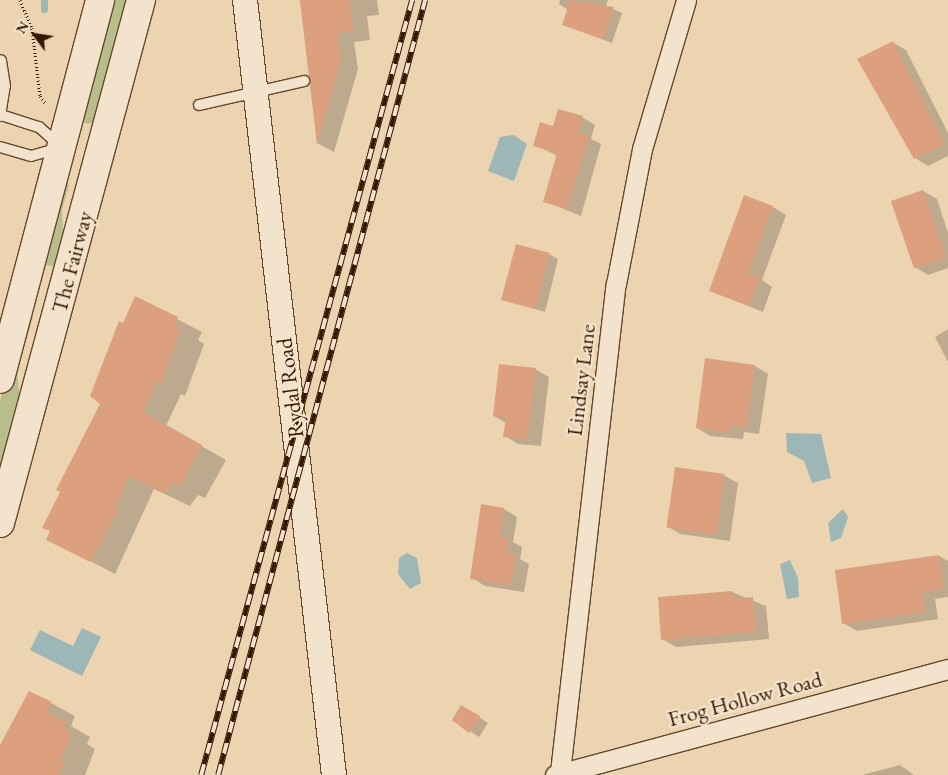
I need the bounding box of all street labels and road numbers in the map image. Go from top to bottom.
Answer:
street label: The Fairway [46,208,98,316]
street label: Lindsay Lane [561,323,601,437]
street label: Rydal Road [271,337,309,439]
street label: Frog Hollow Road [665,666,825,732]

